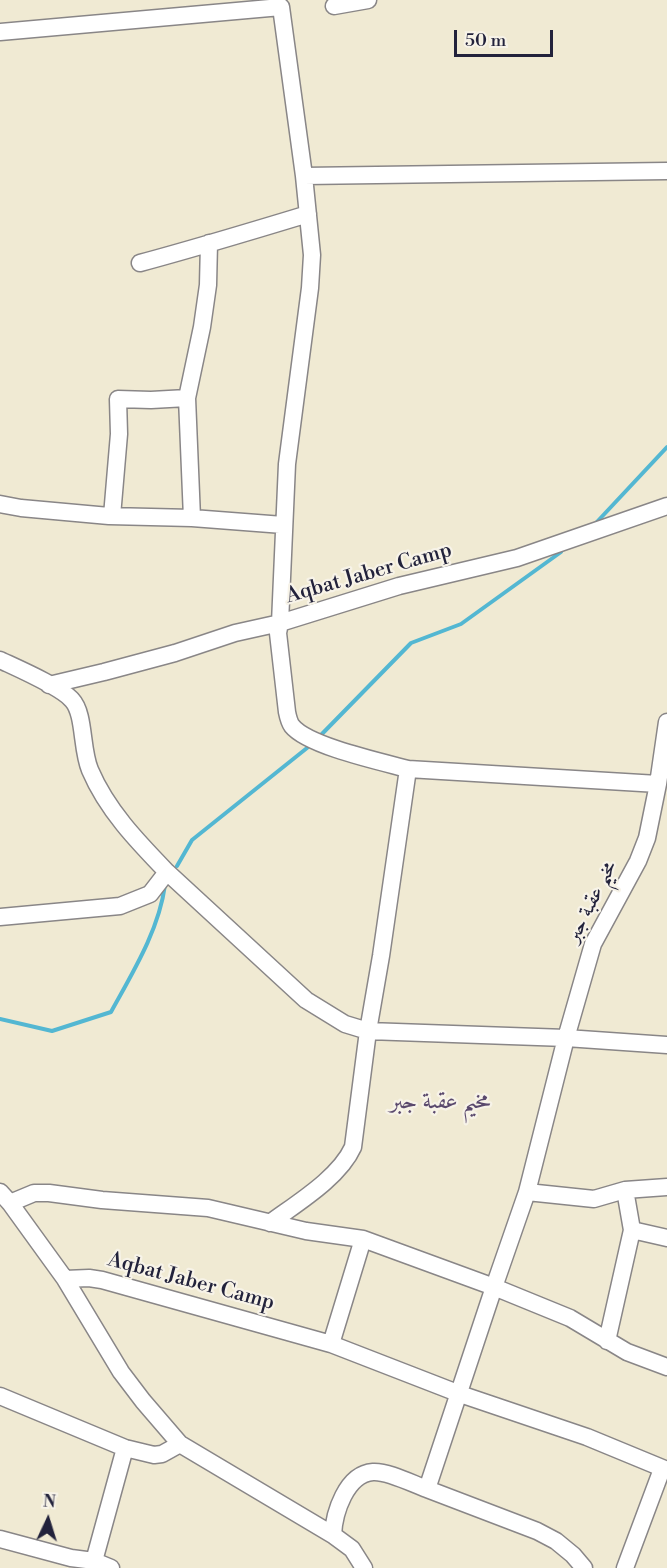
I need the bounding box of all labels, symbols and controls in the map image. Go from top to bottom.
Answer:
scale bar [457,18,556,56]
text: 50 m [465,29,506,52]
street label: Aqbat Jaber Camp [283,538,455,610]
street label: مخيم عقبة جبر [561,857,623,947]
district label: مخيم عقبة جبر [389,1088,491,1116]
street label: Aqbat Jaber Camp [105,1248,277,1316]
north arrow [18,1490,78,1550]
text: N [42,1492,56,1512]

